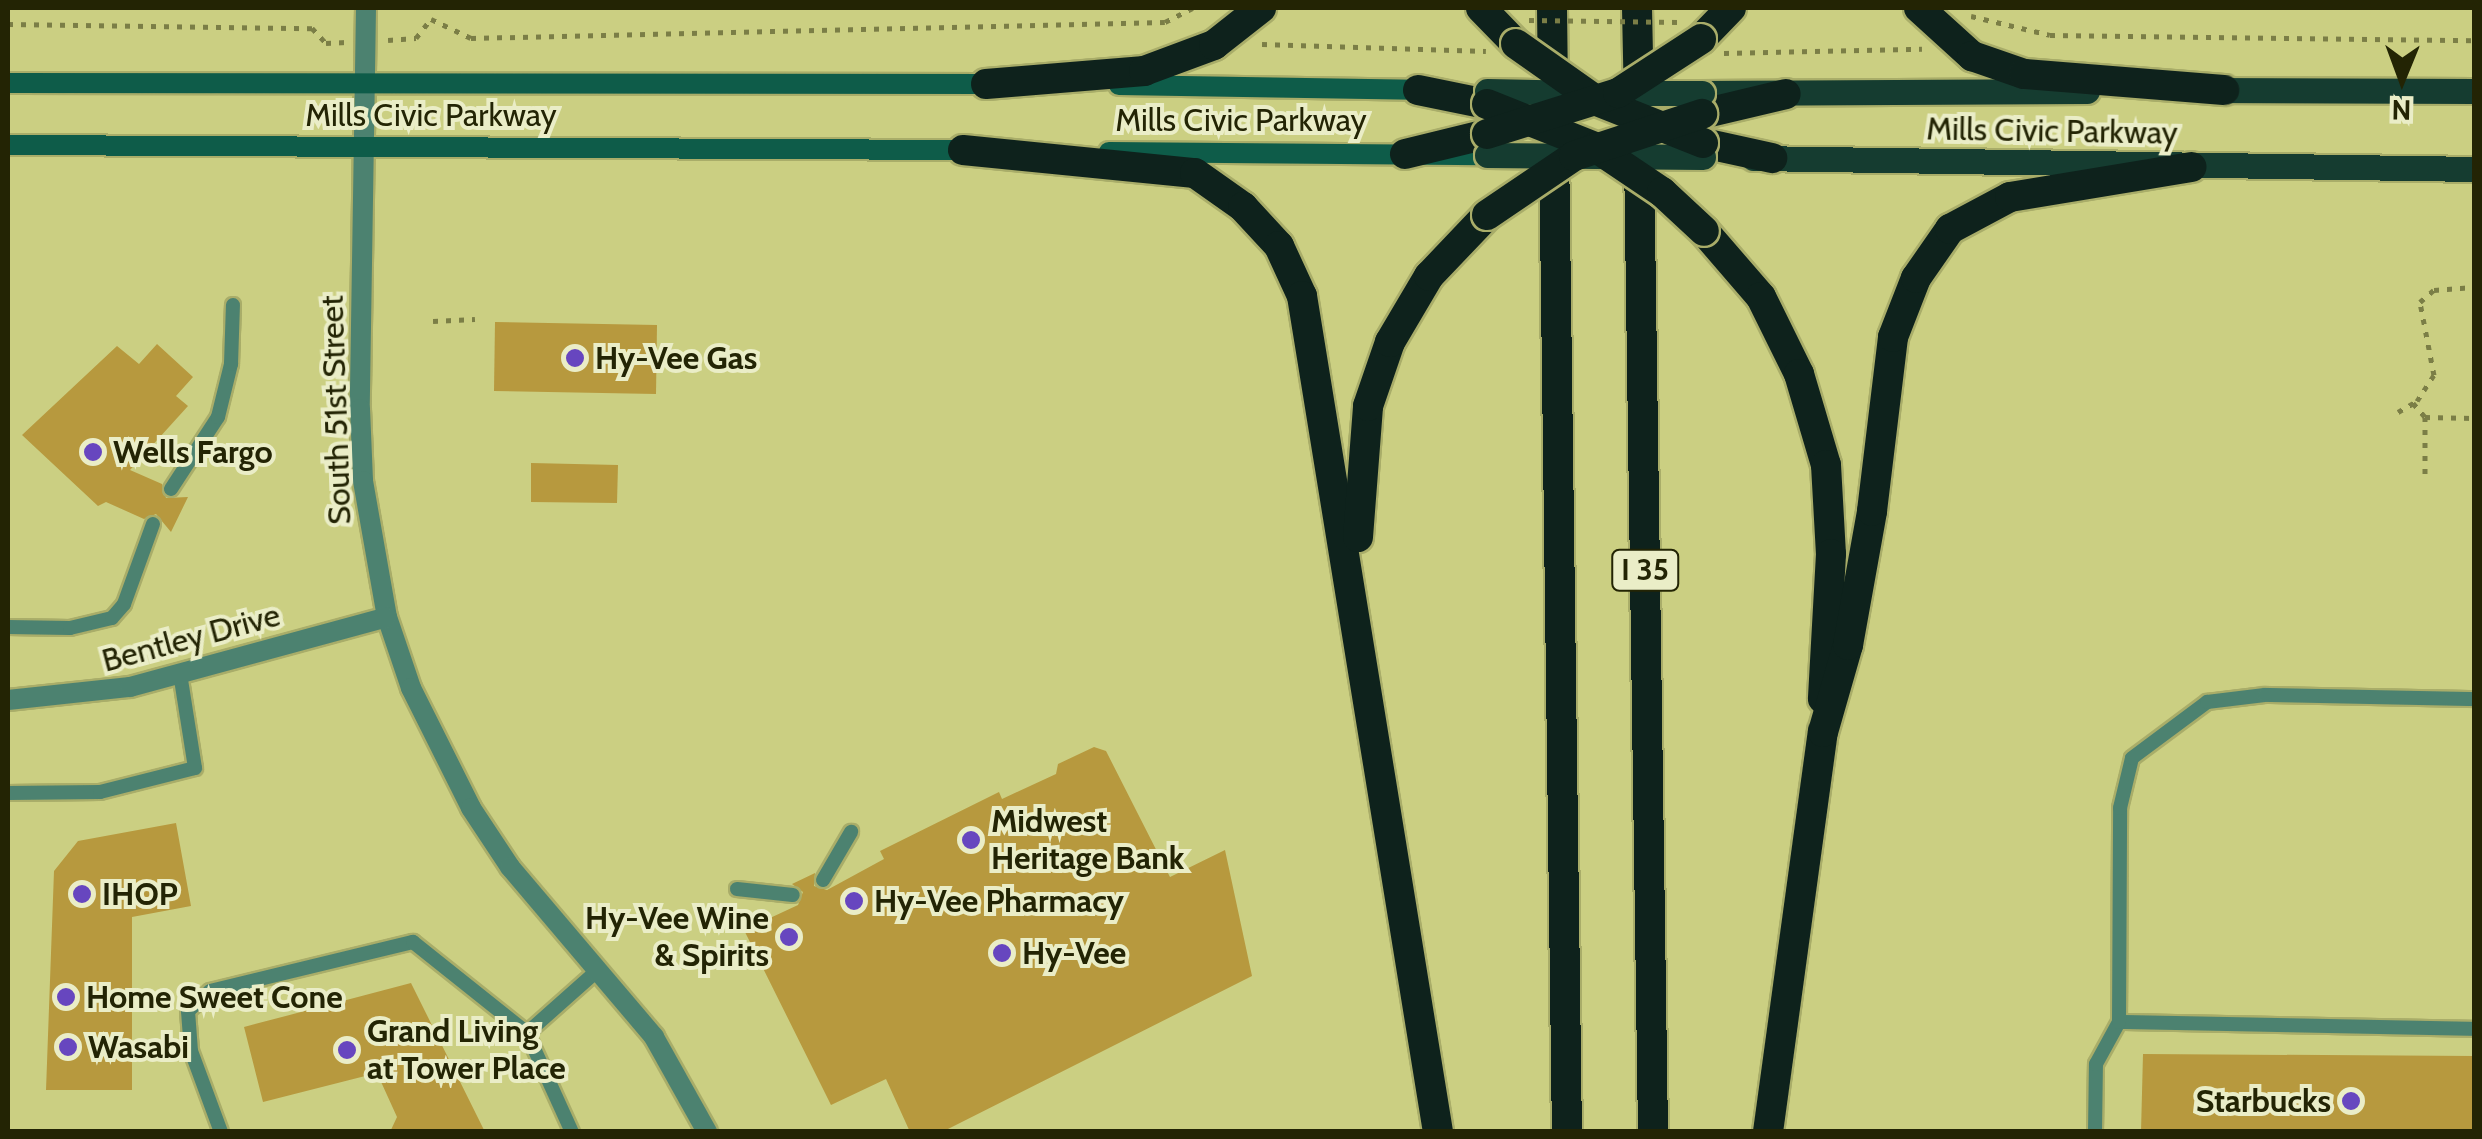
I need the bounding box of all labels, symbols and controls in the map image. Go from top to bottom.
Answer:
north arrow [2352,30,2452,130]
text: N [2391,93,2412,127]
street label: Mills Civic Parkway [305,96,557,134]
street label: Mills Civic Parkway [1115,101,1367,139]
street label: Mills Civic Parkway [1926,110,2178,152]
street label: South 51st Street [313,295,359,525]
place label: Hy-Vee Gas [595,339,757,377]
marker: Hy-Vee Gas [564,347,586,369]
place label: Wells Fargo [113,433,273,471]
marker: Wells Fargo [82,441,104,463]
road number: I 35 [1610,545,1680,595]
street label: Bentley Drive [98,596,284,680]
place label: Midwest Heritage Bank [991,803,1184,878]
marker: Midwest Heritage Bank [960,829,982,851]
place label: IHOP [102,875,178,913]
place label: Hy-Vee Pharmacy [874,882,1124,920]
marker: IHOP [71,883,93,905]
marker: Hy-Vee Pharmacy [843,890,865,912]
place label: Hy-Vee Wine & Spirits [585,900,769,975]
marker: Hy-Vee Wine & Spirits [778,926,800,948]
place label: Hy-Vee [1022,934,1126,972]
marker: Hy-Vee [991,942,1013,964]
place label: Home Sweet Cone [86,978,343,1016]
marker: Home Sweet Cone [55,986,77,1008]
place label: Grand Living at Tower Place [367,1013,566,1088]
place label: Wasabi [88,1028,189,1066]
marker: Wasabi [57,1036,79,1058]
marker: Grand Living at Tower Place [336,1039,358,1061]
place label: Starbucks [2196,1082,2331,1120]
marker: Starbucks [2340,1090,2362,1112]

